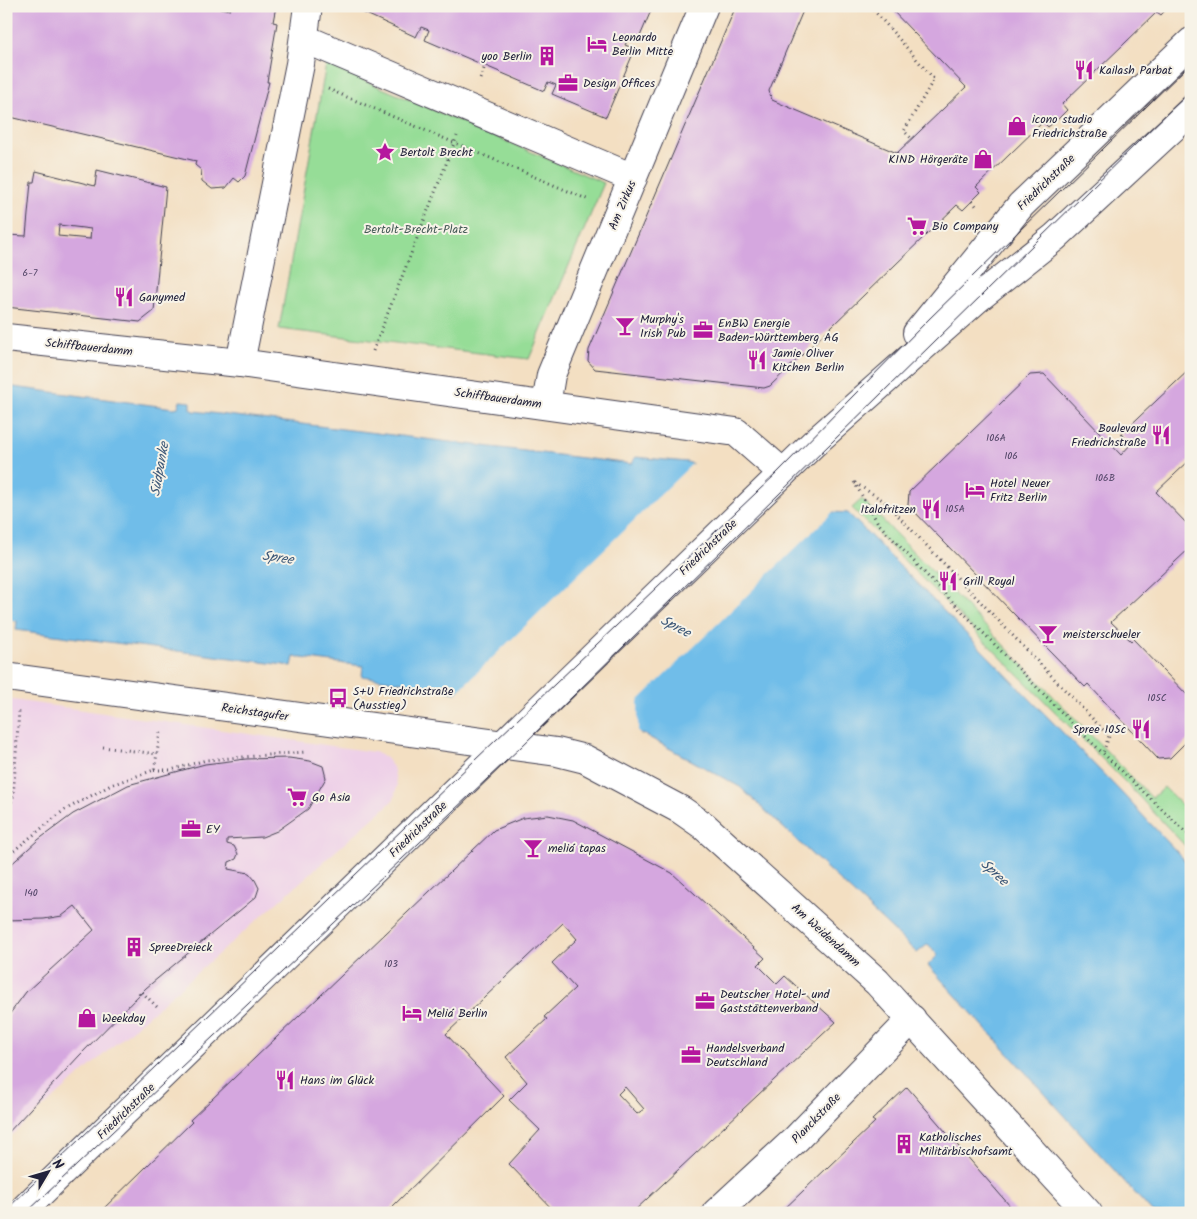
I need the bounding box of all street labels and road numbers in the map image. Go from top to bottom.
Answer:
street label: Friedrichstraße [1013,149,1080,215]
street label: Am Zirkus [603,177,641,233]
street label: Schiffbauerdamm [44,333,134,362]
street label: Schiffbauerdamm [453,383,543,414]
street label: Friedrichstraße [675,514,742,580]
street label: Reichstagufer [220,698,291,727]
street label: Friedrichstraße [385,796,452,862]
street label: Am Weidendamm [787,899,865,972]
street label: Friedrichstraße [93,1078,160,1144]
street label: Planckstraße [787,1088,846,1148]

